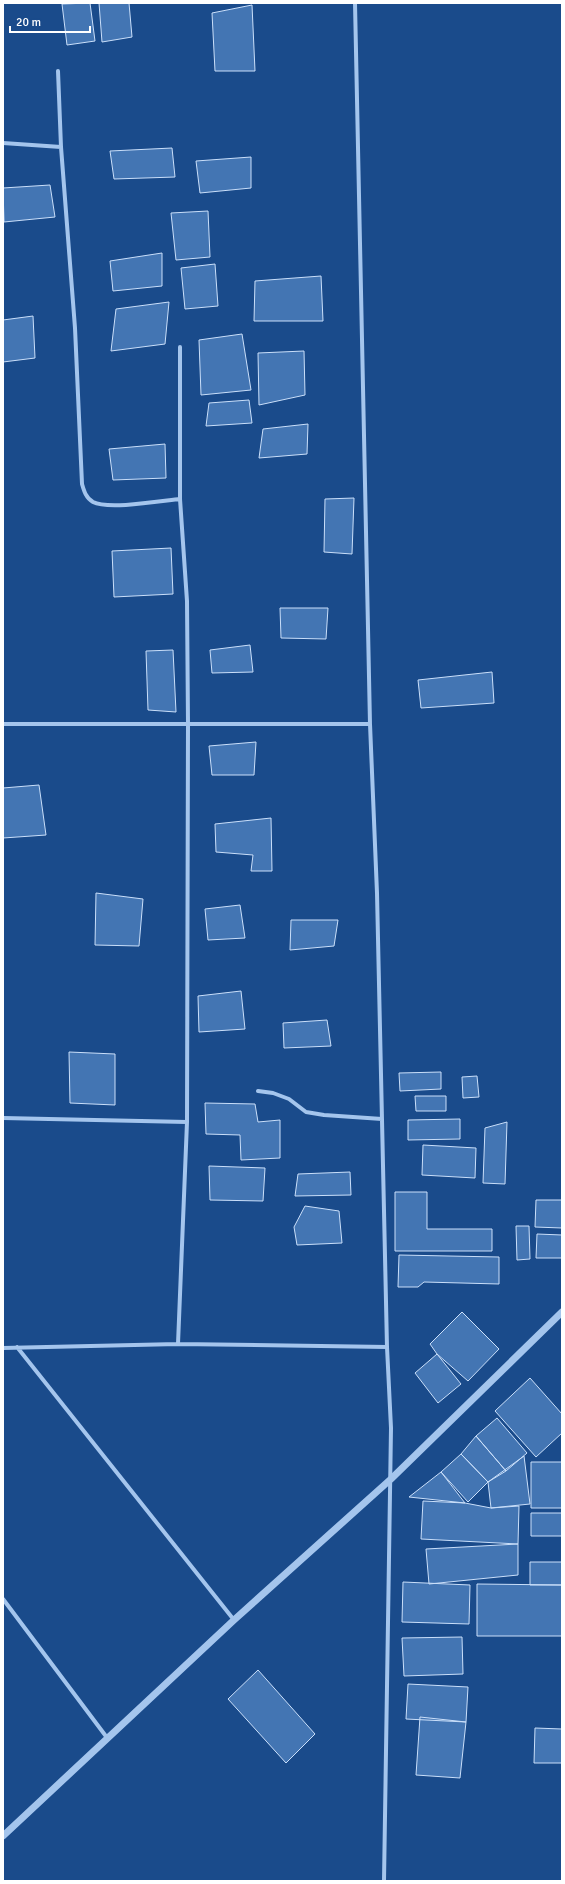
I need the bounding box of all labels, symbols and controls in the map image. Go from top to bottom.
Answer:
scale bar [10,8,90,34]
text: 20 m [16,15,41,30]

